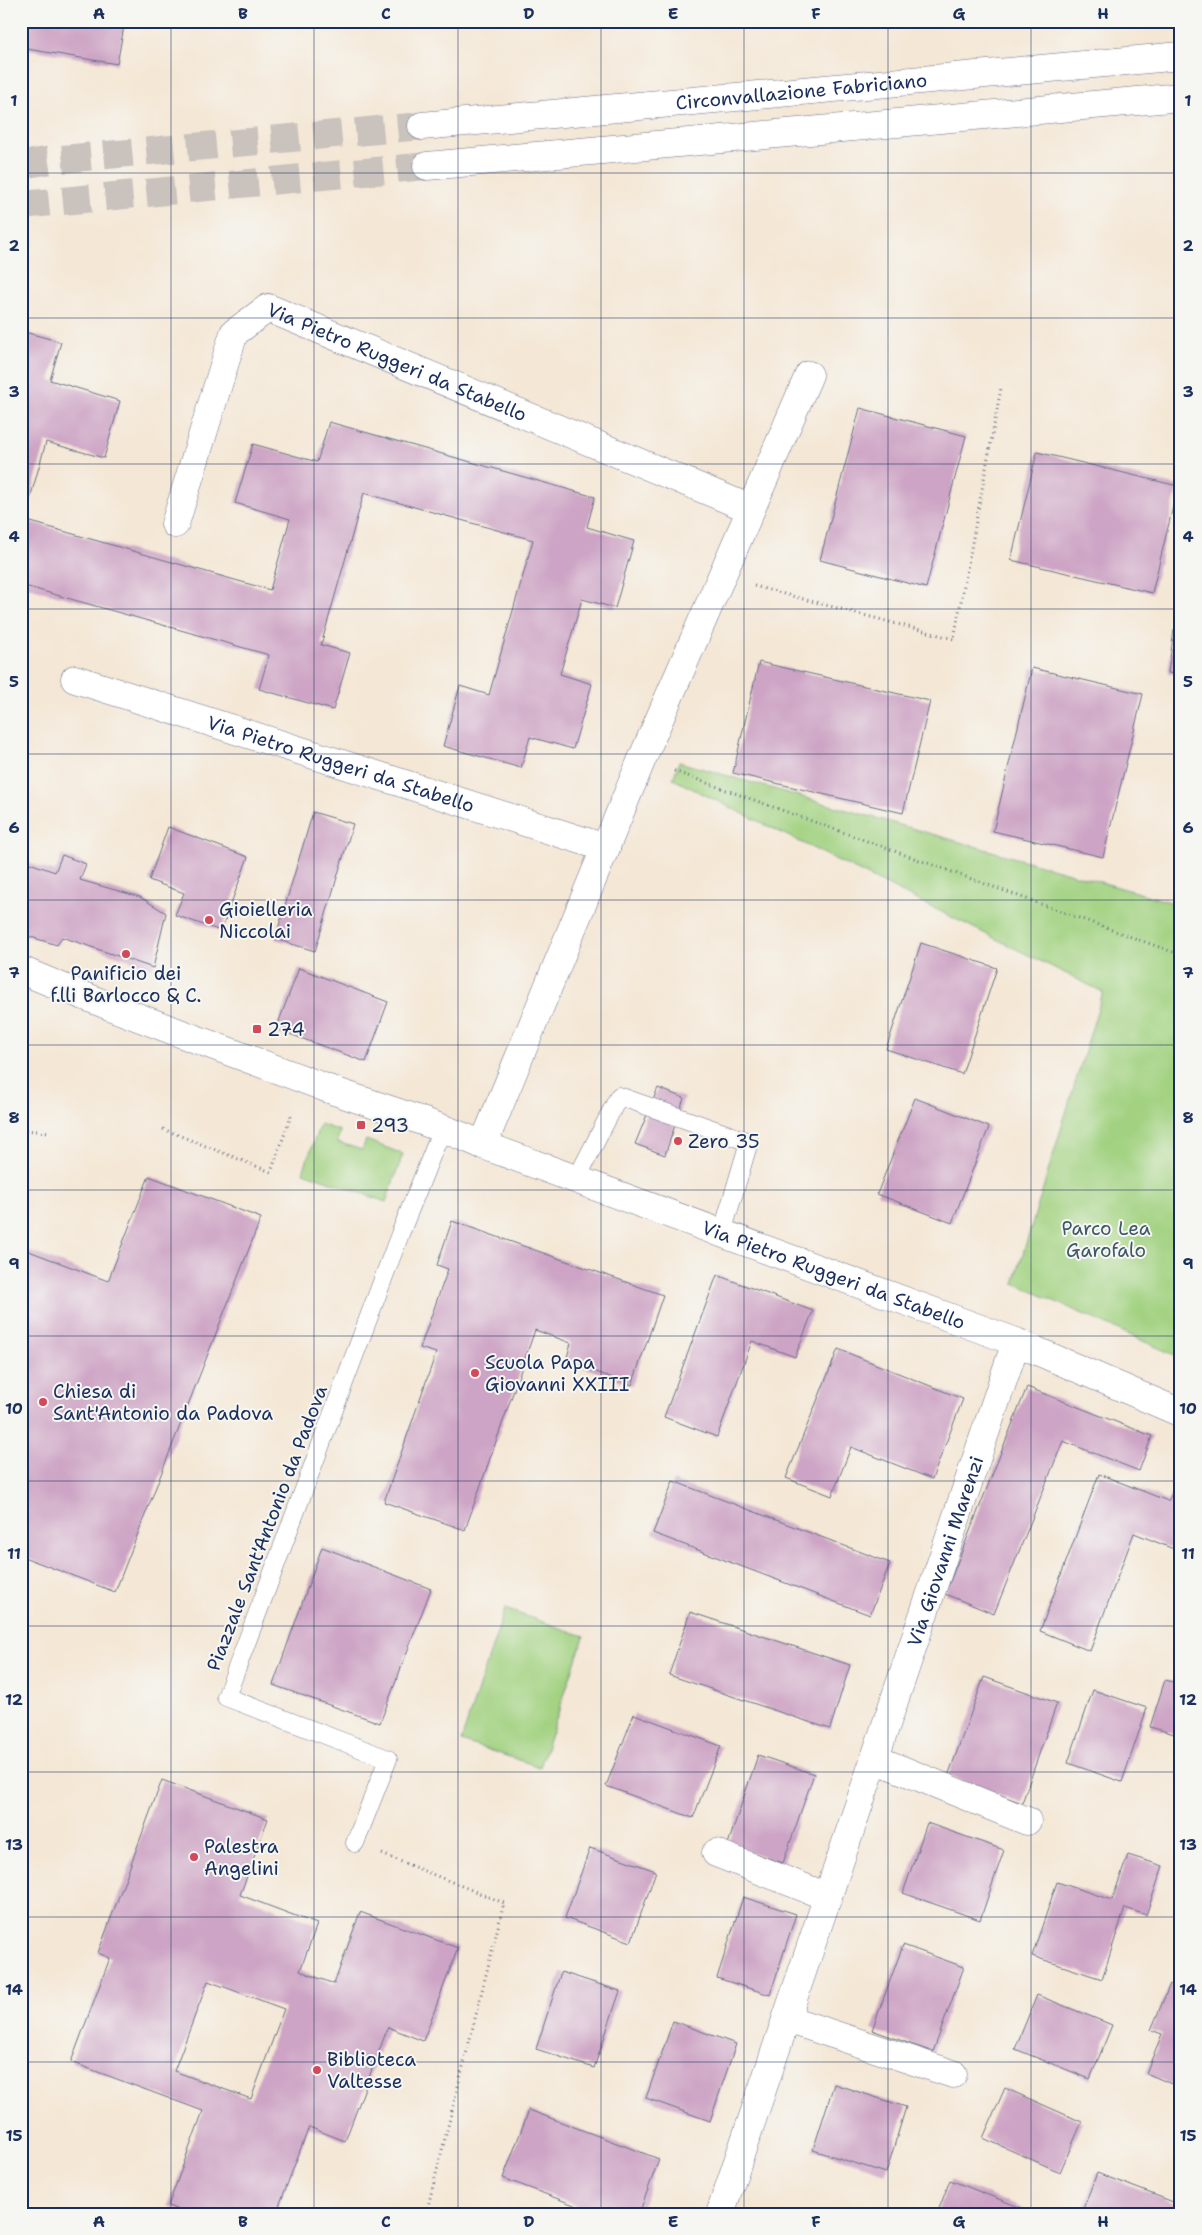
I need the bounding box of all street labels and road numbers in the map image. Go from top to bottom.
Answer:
street label: Circonvallazione Fabriciano [675,67,928,115]
street label: Via Pietro Ruggeri da Stabello [264,297,531,427]
street label: Via Pietro Ruggeri da Stabello [204,709,478,818]
street label: Via Pietro Ruggeri da Stabello [699,1215,969,1335]
street label: Piazzale Sant'Antonio da Padova [201,1381,333,1674]
street label: Via Giovanni Marenzi [901,1453,989,1650]

